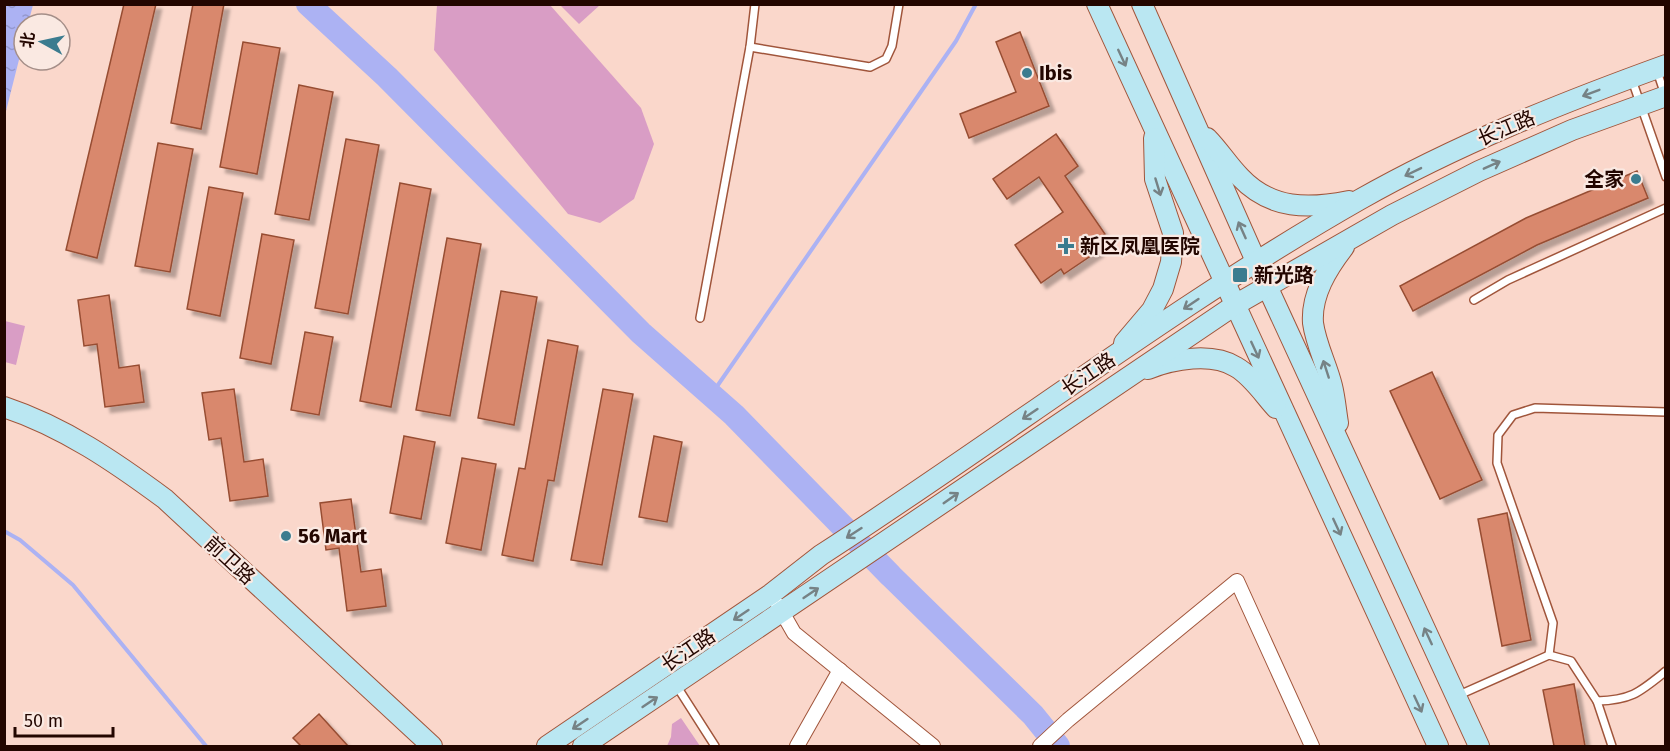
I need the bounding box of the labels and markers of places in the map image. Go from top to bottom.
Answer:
place label: Ibis [1039,61,1072,85]
marker: Ibis [1020,66,1034,80]
place label: 全家 [1584,167,1624,191]
marker: 全家 [1629,172,1643,186]
place label: 新区凤凰医院 [1080,234,1200,258]
marker: 新区凤凰医院 [1057,237,1075,255]
place label: 新光路 [1254,263,1314,287]
marker: 新光路 [1231,266,1249,284]
place label: 56 Mart [298,524,367,548]
marker: 56 Mart [279,529,293,543]

